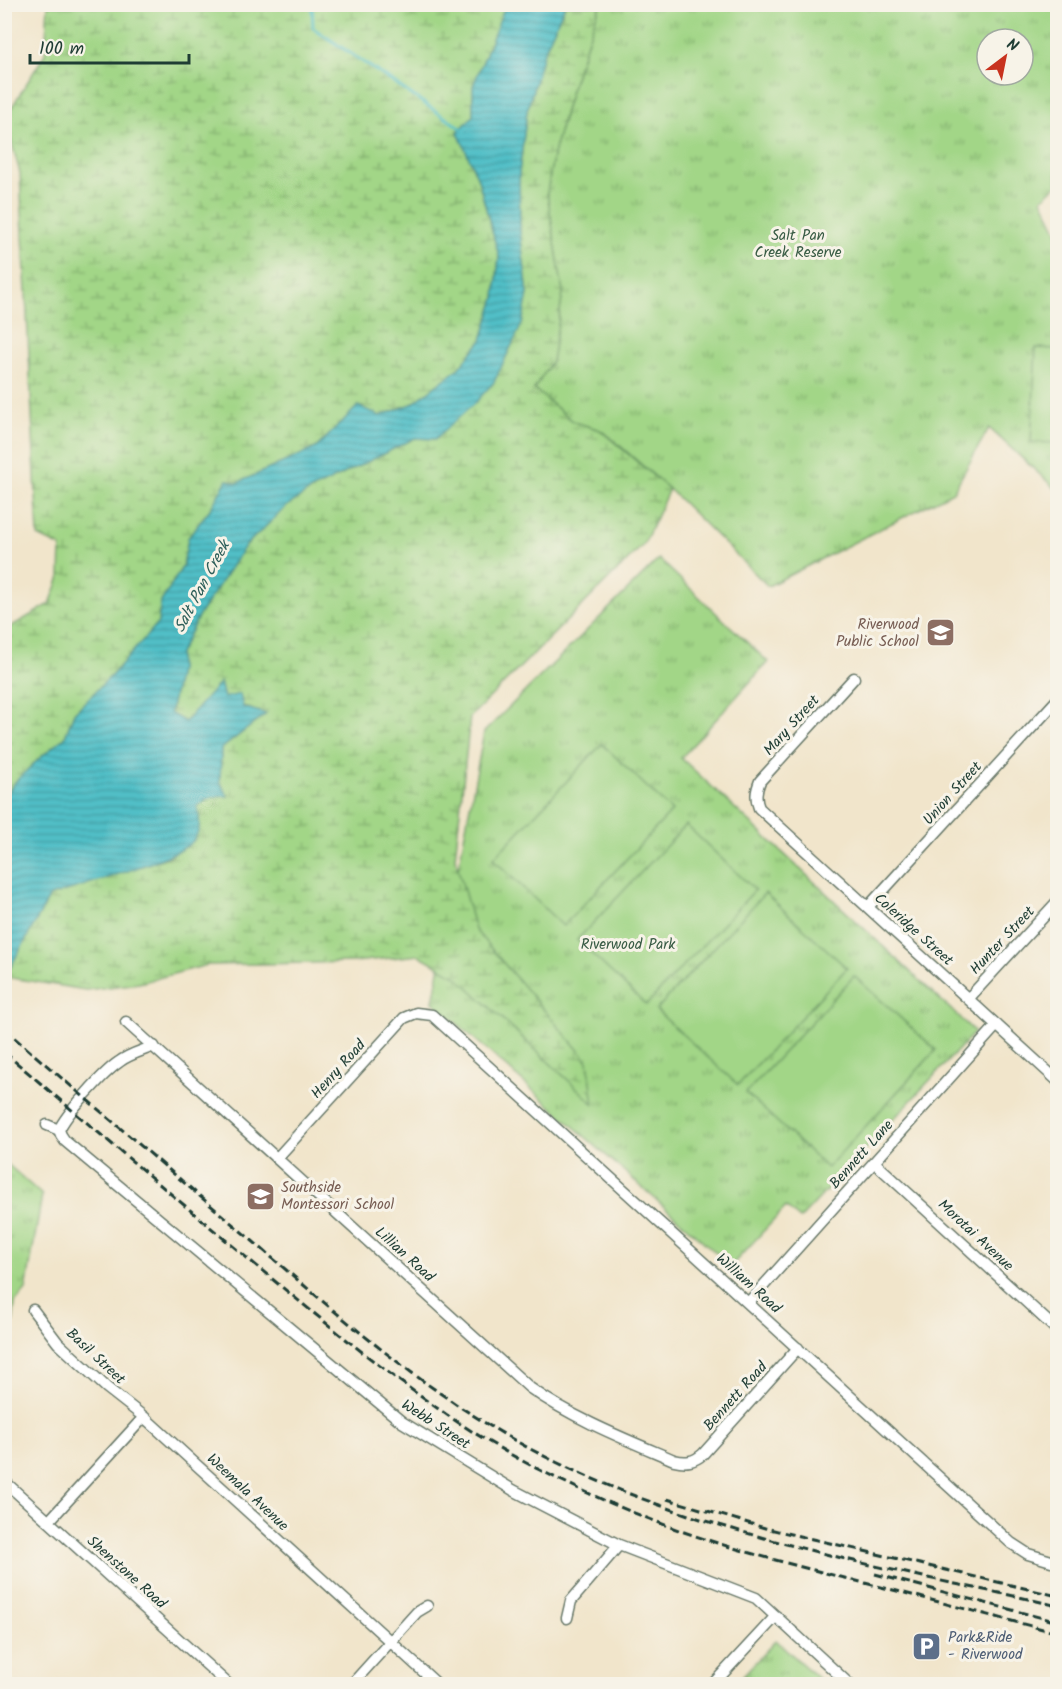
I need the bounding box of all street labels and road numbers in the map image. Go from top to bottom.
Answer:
street label: Mary Street [758,690,826,762]
street label: Union Street [917,756,988,831]
street label: Coleridge Street [868,887,959,972]
street label: Hunter Street [964,901,1041,981]
street label: Henry Road [305,1034,372,1105]
street label: Bennett Lane [824,1114,900,1195]
street label: Morotai Avenue [932,1194,1019,1278]
street label: Lillian Road [369,1221,440,1289]
street label: William Road [710,1248,787,1320]
street label: Basil Street [60,1323,131,1391]
street label: Bennett Road [698,1356,774,1437]
street label: Webb Street [396,1393,475,1456]
street label: Weemala Avenue [201,1448,294,1538]
street label: Shenstone Road [81,1530,172,1616]

